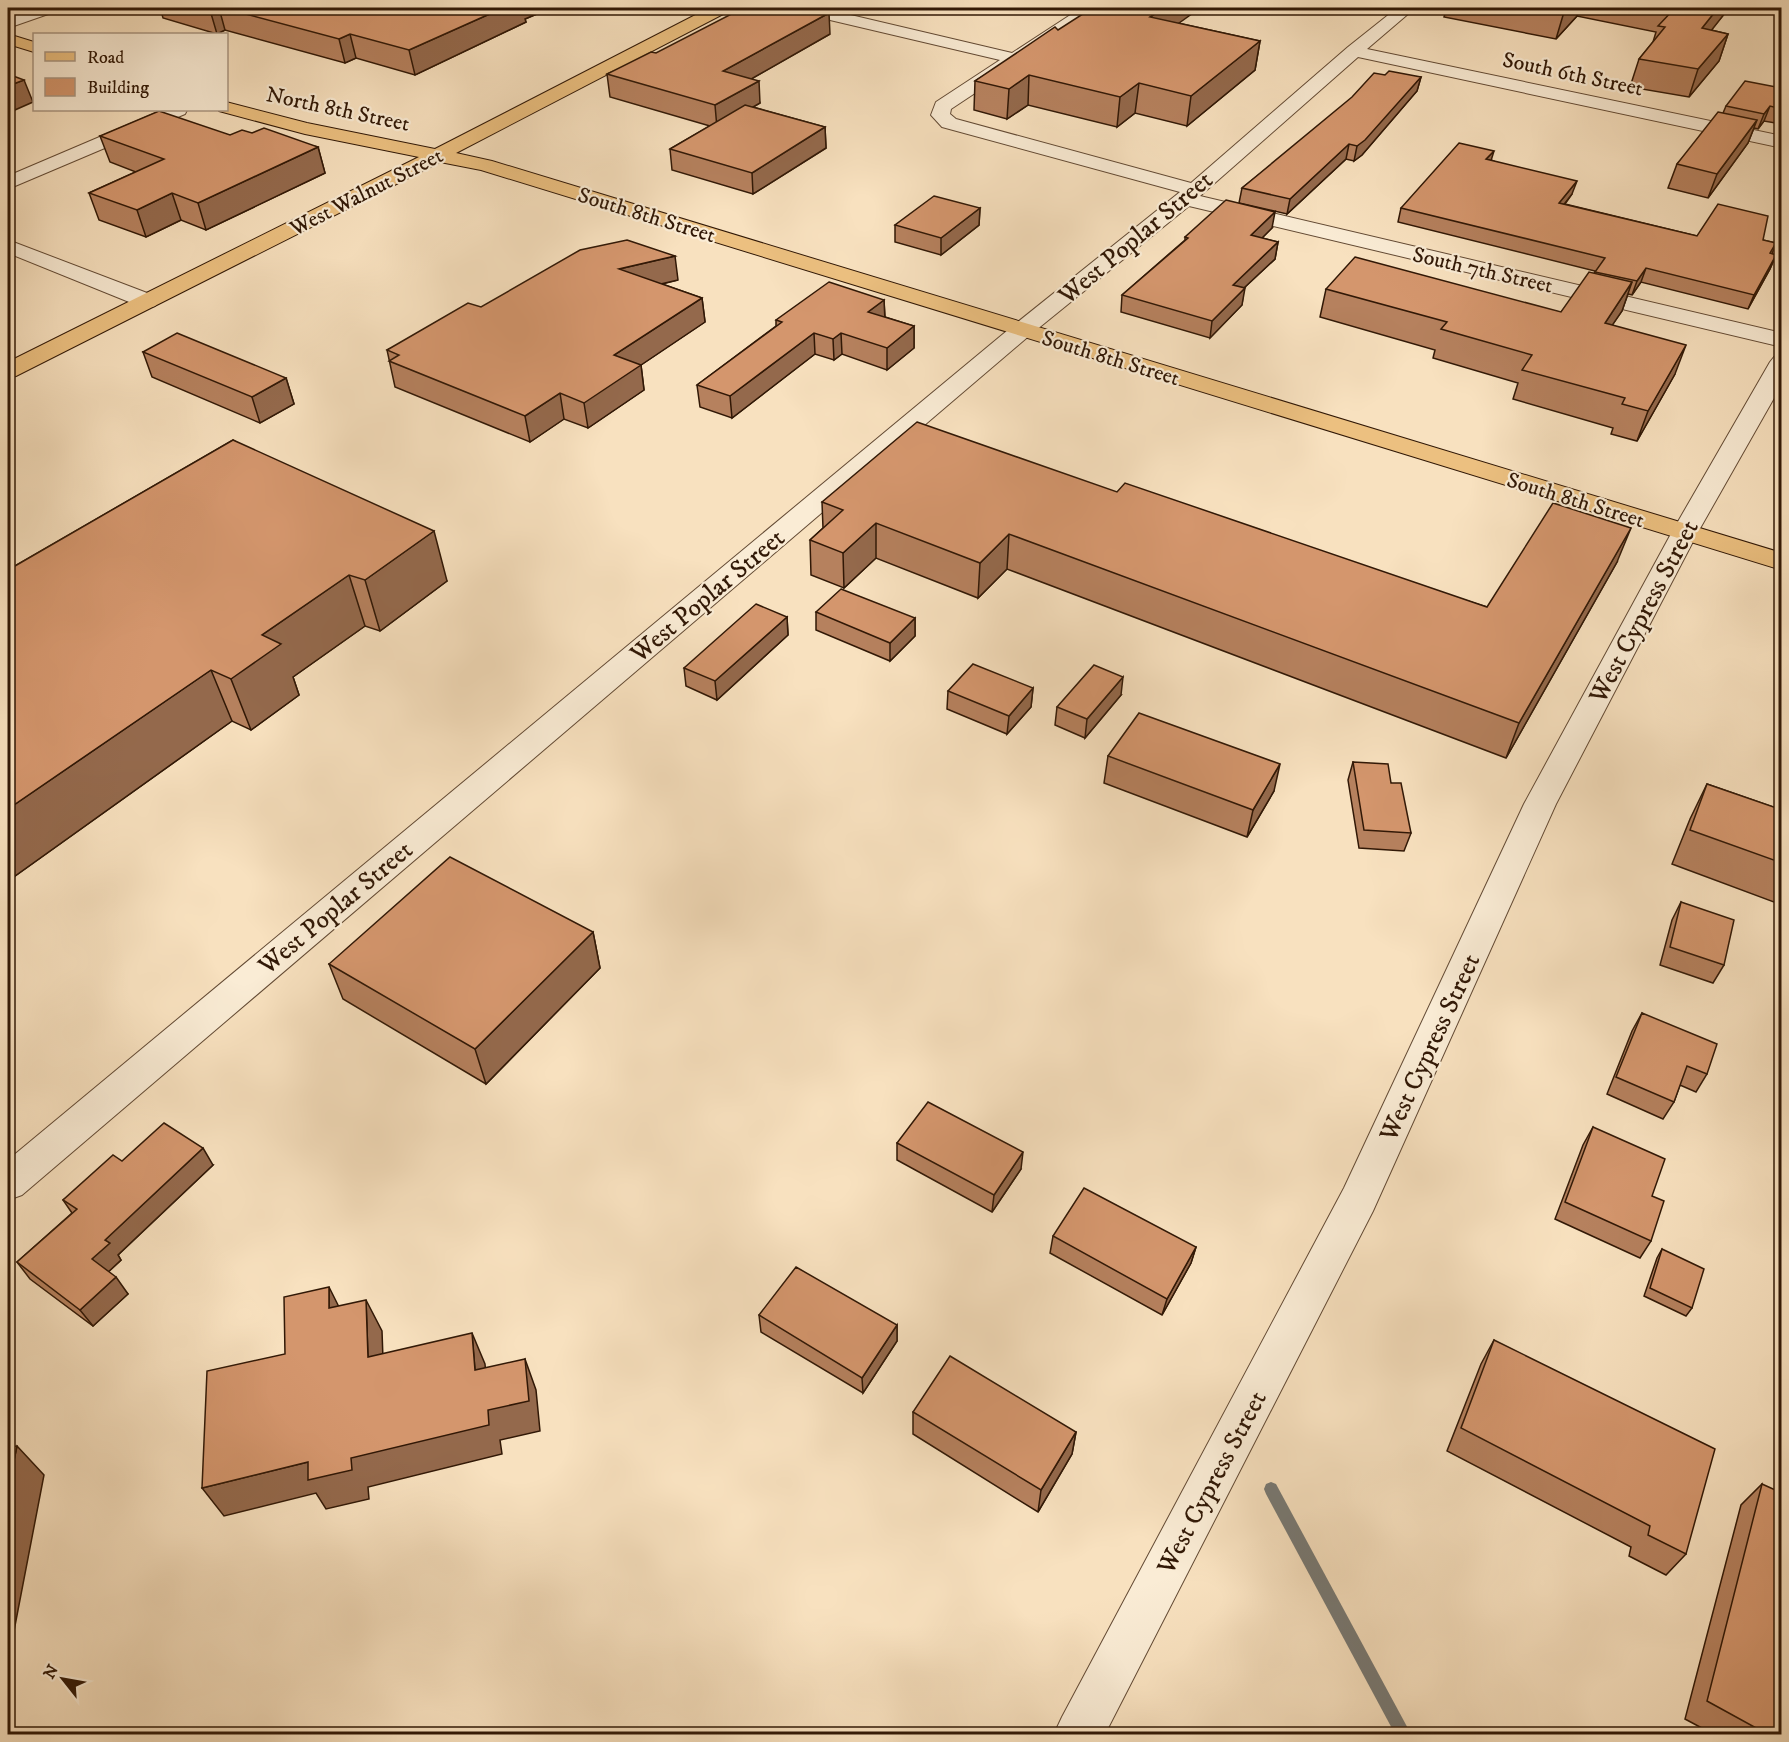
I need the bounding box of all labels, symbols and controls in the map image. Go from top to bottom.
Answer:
legend [33,33,228,111]
street label: South 6th Street [1500,46,1645,103]
text: Road [87,47,124,69]
text: Building [87,77,149,99]
street label: North 8th Street [263,81,412,138]
street label: West Walnut Street [285,142,448,243]
street label: West Poplar Street [1051,164,1220,313]
street label: South 8th Street [574,182,719,249]
street label: South 7th Street [1410,241,1555,300]
street label: South 8th Street [1038,325,1183,392]
street label: South 8th Street [1503,467,1648,534]
street label: West Cypress Street [1582,514,1707,710]
street label: West Poplar Street [623,522,792,671]
street label: West Poplar Street [251,834,420,983]
street label: West Cypress Street [1372,949,1488,1148]
street label: West Cypress Street [1150,1385,1275,1581]
north arrow [33,1649,93,1709]
text: N [39,1661,63,1683]

